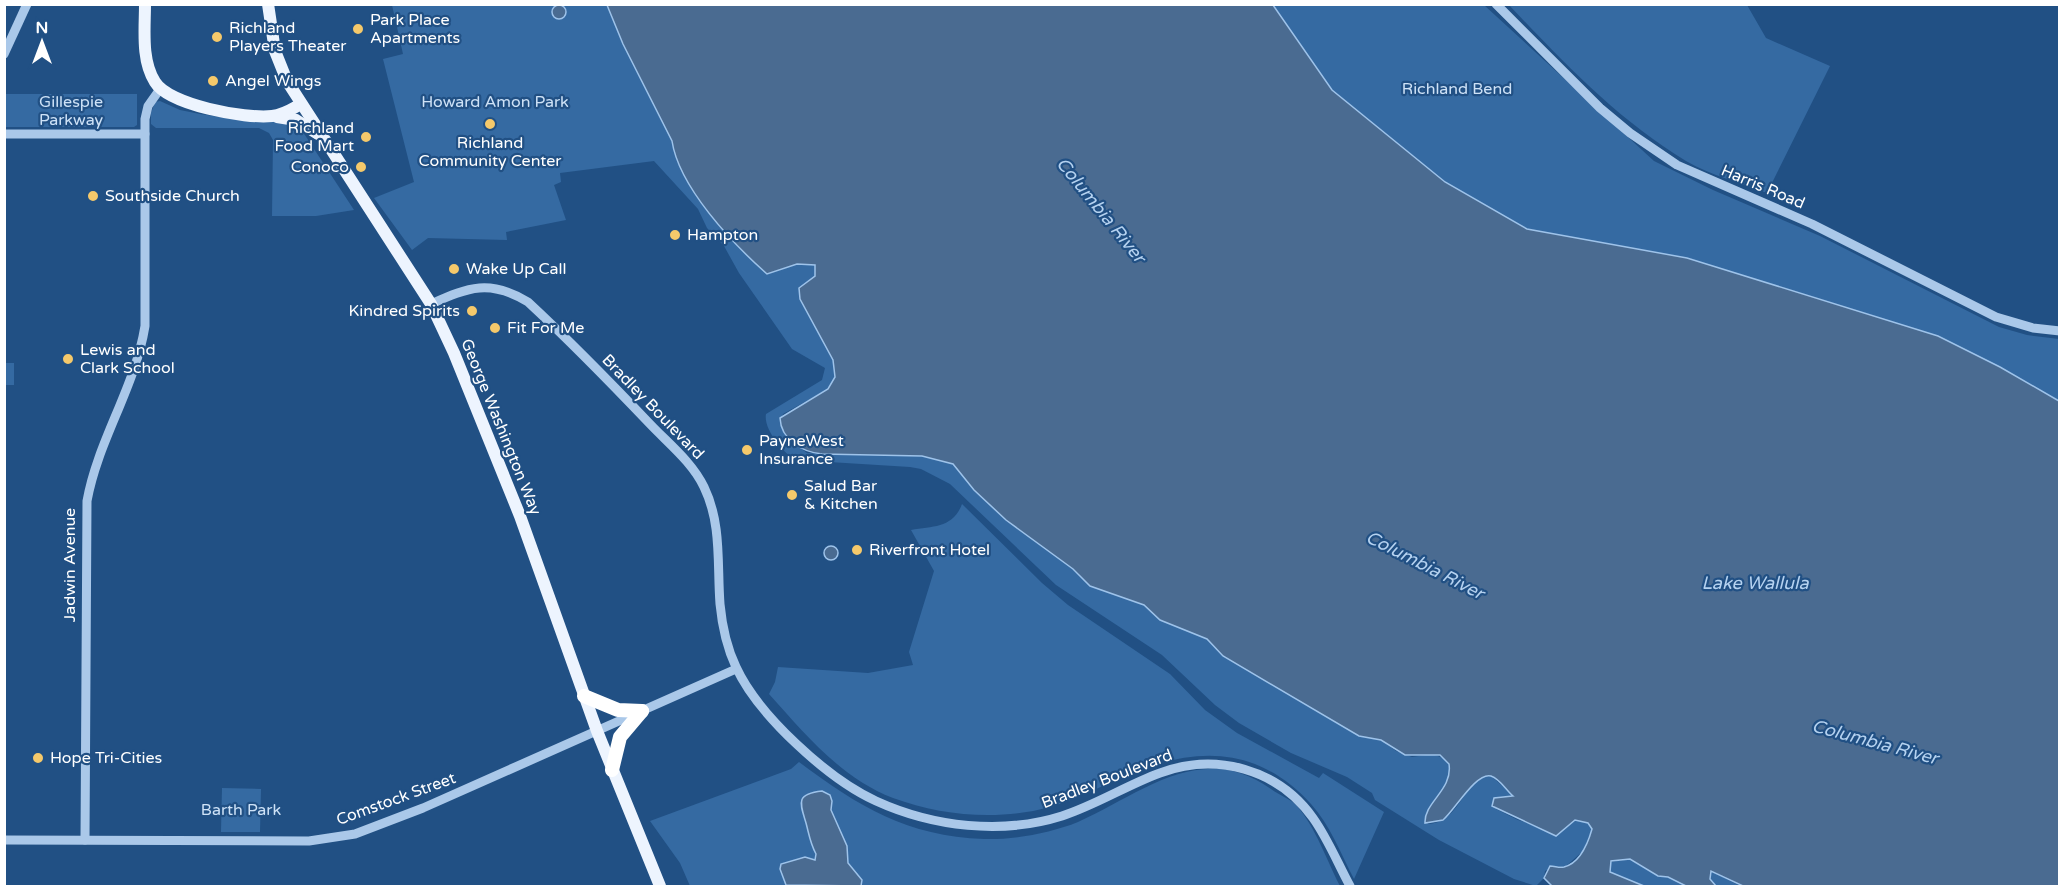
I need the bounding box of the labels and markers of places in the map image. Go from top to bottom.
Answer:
place label: Park Place Apartments [370,10,460,48]
place label: Richland Players Theater [229,18,347,56]
marker: Park Place Apartments [351,22,365,36]
marker: Richland Players Theater [210,30,224,44]
place label: Angel Wings [225,71,321,91]
marker: Angel Wings [206,74,220,88]
marker: Richland Community Center [483,117,497,131]
place label: Richland Food Mart [275,118,354,156]
marker: Richland Food Mart [359,130,373,144]
place label: Richland Community Center [419,133,562,171]
place label: Conoco [291,157,349,177]
marker: Conoco [354,160,368,174]
place label: Southside Church [105,186,240,206]
marker: Southside Church [86,189,100,203]
place label: Hampton [687,225,758,245]
marker: Hampton [668,228,682,242]
place label: Wake Up Call [466,259,567,279]
marker: Wake Up Call [447,262,461,276]
place label: Kindred Spirits [349,301,460,321]
marker: Kindred Spirits [465,304,479,318]
place label: Fit For Me [507,318,584,338]
marker: Fit For Me [488,321,502,335]
place label: Lewis and Clark School [80,340,175,378]
marker: Lewis and Clark School [61,352,75,366]
place label: PayneWest Insurance [759,431,844,469]
marker: PayneWest Insurance [740,443,754,457]
place label: Salud Bar & Kitchen [804,476,878,514]
marker: Salud Bar & Kitchen [785,488,799,502]
place label: Riverfront Hotel [869,540,990,560]
marker: Riverfront Hotel [850,543,864,557]
place label: Hope Tri-Cities [50,748,162,768]
marker: Hope Tri-Cities [31,751,45,765]

